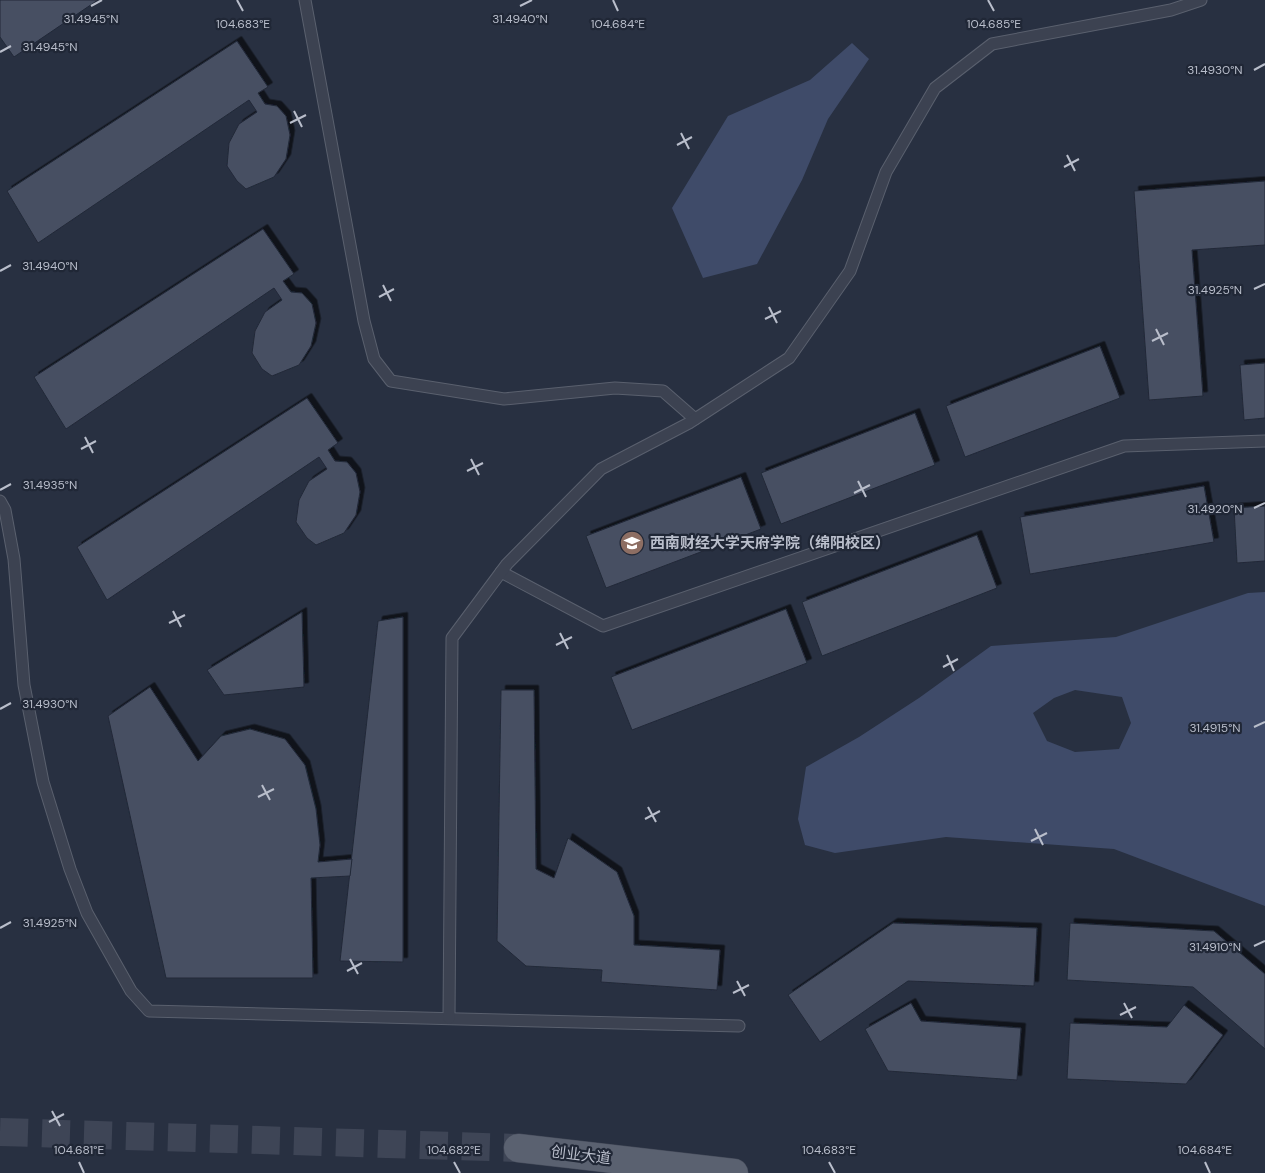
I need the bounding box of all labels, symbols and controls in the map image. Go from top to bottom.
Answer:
text: 31.4945°N [64,11,118,27]
text: 31.4940°N [492,11,548,27]
text: 104.683°E [216,16,270,32]
text: 104.684°E [591,16,645,32]
text: 104.685°E [967,16,1021,32]
text: 31.4945°N [23,39,77,55]
text: 31.4930°N [1187,62,1243,78]
text: 31.4940°N [22,258,78,274]
text: 31.4925°N [1188,282,1242,298]
text: 31.4935°N [23,477,77,493]
text: 31.4920°N [1187,501,1243,517]
school or university icon: 西南财经大学天府学院（绵阳校区） [619,530,645,556]
place label: 西南财经大学天府学院（绵阳校区） [650,533,890,553]
text: 31.4930°N [22,696,78,712]
text: 31.4915°N [1189,720,1241,736]
text: 31.4925°N [23,915,77,931]
text: 31.4910°N [1189,939,1241,955]
street label: 创业大道 [550,1141,612,1169]
text: 104.681°E [54,1142,104,1158]
text: 104.682°E [427,1142,481,1158]
text: 104.683°E [802,1142,856,1158]
text: 104.684°E [1178,1142,1232,1158]

